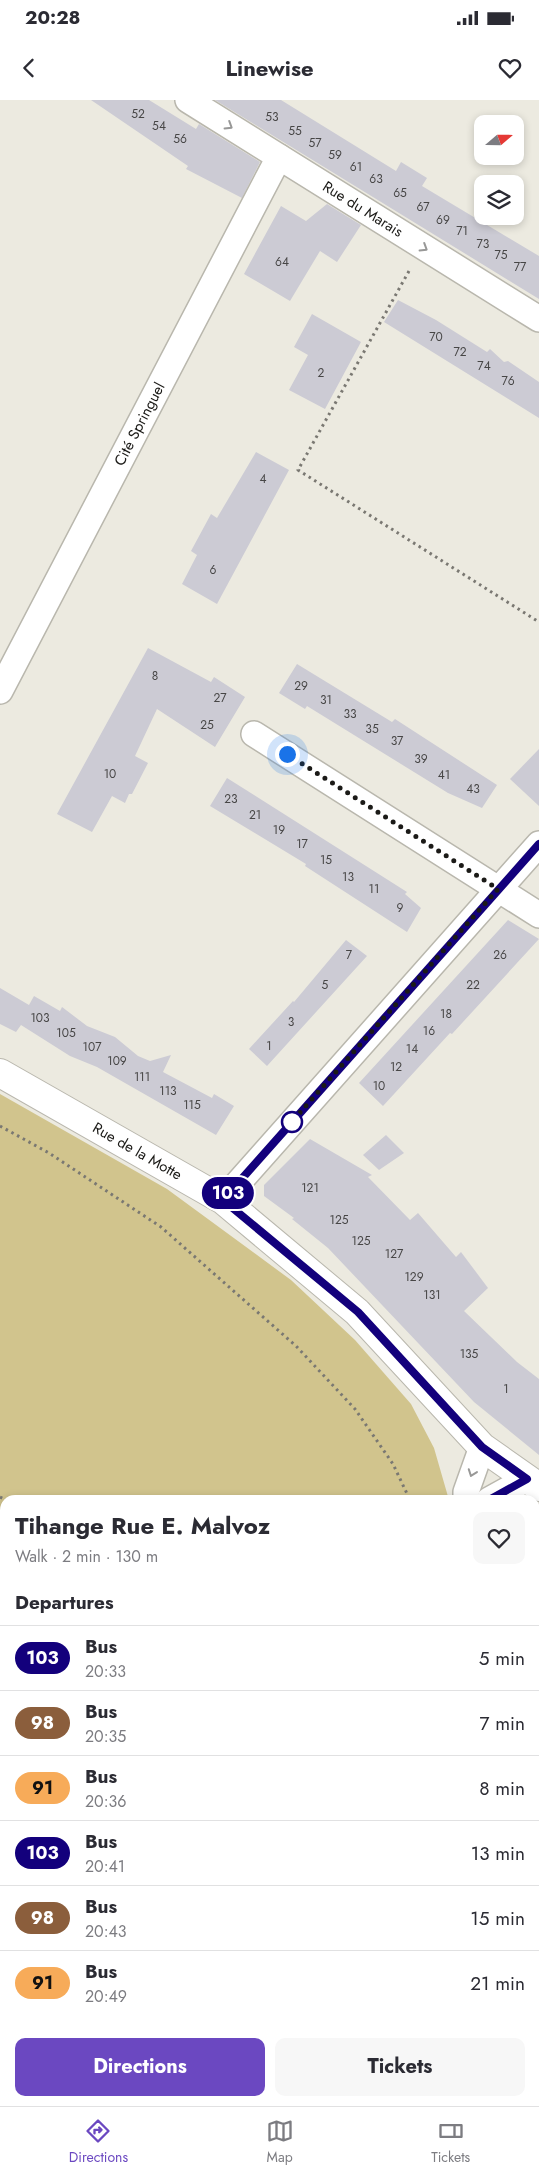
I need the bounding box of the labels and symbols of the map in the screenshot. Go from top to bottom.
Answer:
house number: 52 [131,105,145,123]
house number: 53 [265,108,279,126]
north arrow [474,115,524,165]
house number: 54 [152,117,166,135]
one-way arrow [223,120,232,129]
house number: 55 [288,122,302,140]
house number: 56 [173,130,187,148]
house number: 57 [308,134,322,152]
house number: 59 [328,146,342,164]
house number: 61 [350,158,362,176]
house number: 63 [369,170,383,188]
street label: Rue du Marais [318,176,407,243]
house number: 65 [393,184,407,202]
house number: 67 [416,198,430,216]
house number: 69 [436,211,450,229]
house number: 71 [456,222,468,240]
house number: 73 [477,235,490,253]
one-way arrow [419,242,428,251]
house number: 75 [494,246,508,264]
house number: 64 [275,253,289,271]
house number: 77 [514,258,527,276]
house number: 70 [429,328,443,346]
house number: 72 [453,343,467,361]
house number: 74 [477,357,491,375]
house number: 2 [318,364,325,382]
house number: 76 [501,372,515,390]
street label: Cité Springuel [108,379,170,470]
house number: 4 [260,470,267,488]
house number: 6 [210,561,217,579]
house number: 8 [152,667,158,685]
house number: 29 [294,677,308,695]
house number: 27 [213,689,227,707]
house number: 31 [320,691,332,709]
house number: 33 [343,705,357,723]
house number: 25 [200,716,214,734]
house number: 35 [365,720,379,738]
house number: 37 [391,732,404,750]
your location [275,742,300,767]
house number: 39 [414,750,428,768]
house number: 10 [104,765,116,783]
house number: 41 [438,766,450,784]
house number: 43 [466,780,480,798]
house number: 23 [224,790,238,808]
house number: 21 [249,806,261,824]
house number: 19 [273,821,285,839]
house number: 17 [296,835,309,853]
house number: 15 [320,851,332,869]
house number: 13 [342,868,354,886]
house number: 11 [369,880,379,898]
house number: 9 [397,899,404,917]
house number: 7 [346,946,353,964]
house number: 26 [493,946,507,964]
house number: 5 [322,976,329,994]
house number: 22 [466,976,480,994]
house number: 18 [440,1005,452,1023]
house number: 103 [30,1009,50,1027]
house number: 3 [288,1013,295,1031]
house number: 16 [423,1022,435,1040]
house number: 105 [56,1024,76,1042]
house number: 1 [266,1037,272,1055]
house number: 107 [83,1038,102,1056]
house number: 14 [406,1040,418,1058]
house number: 109 [107,1052,127,1070]
house number: 12 [390,1058,402,1076]
house number: 111 [134,1068,150,1086]
house number: 10 [373,1077,385,1095]
house number: 113 [159,1082,177,1100]
house number: 115 [183,1096,201,1114]
unlabelled marker [281,1111,303,1133]
street label: Rue de la Motte [88,1117,186,1186]
line badge: 103 [199,1177,257,1209]
house number: 121 [301,1179,319,1197]
house number: 125 [330,1211,349,1229]
house number: 125 [352,1232,371,1250]
house number: 127 [385,1245,404,1263]
house number: 129 [404,1268,424,1286]
house number: 131 [423,1286,441,1304]
house number: 135 [460,1345,479,1363]
house number: 1 [503,1380,509,1398]
one-way arrow [468,1468,478,1477]

